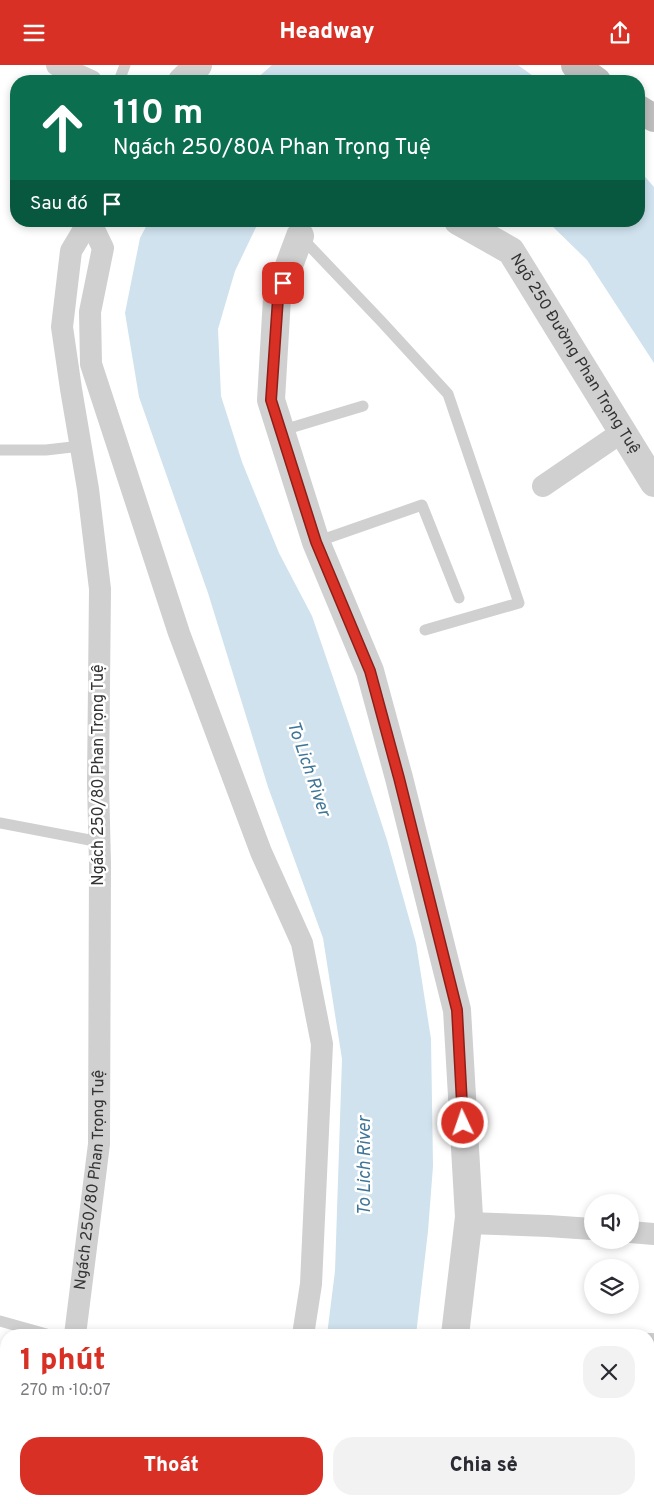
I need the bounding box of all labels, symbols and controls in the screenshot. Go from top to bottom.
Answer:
icon: menu [20,19,48,47]
text: Headway [279,19,375,46]
icon: share [606,19,634,47]
text: 110 m [113,92,203,136]
icon: ahead [30,95,95,160]
text: Ngách 250/80A Phan Trọng Tuệ [113,135,431,162]
icon: arrive [98,190,126,218]
text: Sau đó [30,192,88,216]
street label: Ngõ 250 Đường Phan Trọng Tuệ [505,250,644,458]
pin [262,262,304,304]
icon: arrive [269,269,297,297]
street label: Ngách 250/80 Phan Trọng Tuệ [89,664,109,886]
water label: To Lich River [281,718,336,822]
street label: Ngách 250/80 Phan Trọng Tuệ [71,1070,109,1291]
position arrow [436,1096,488,1148]
water label: To Lich River [354,1114,377,1216]
map controls [584,1194,639,1314]
button: sound [584,1194,639,1249]
button: layers [584,1259,639,1314]
text: 1 phút [20,1343,105,1380]
button: close [583,1346,635,1398]
text: 270 m · 10:07 [20,1381,111,1401]
button: Thoát [20,1437,323,1495]
button: Chia sẻ [333,1437,635,1495]

